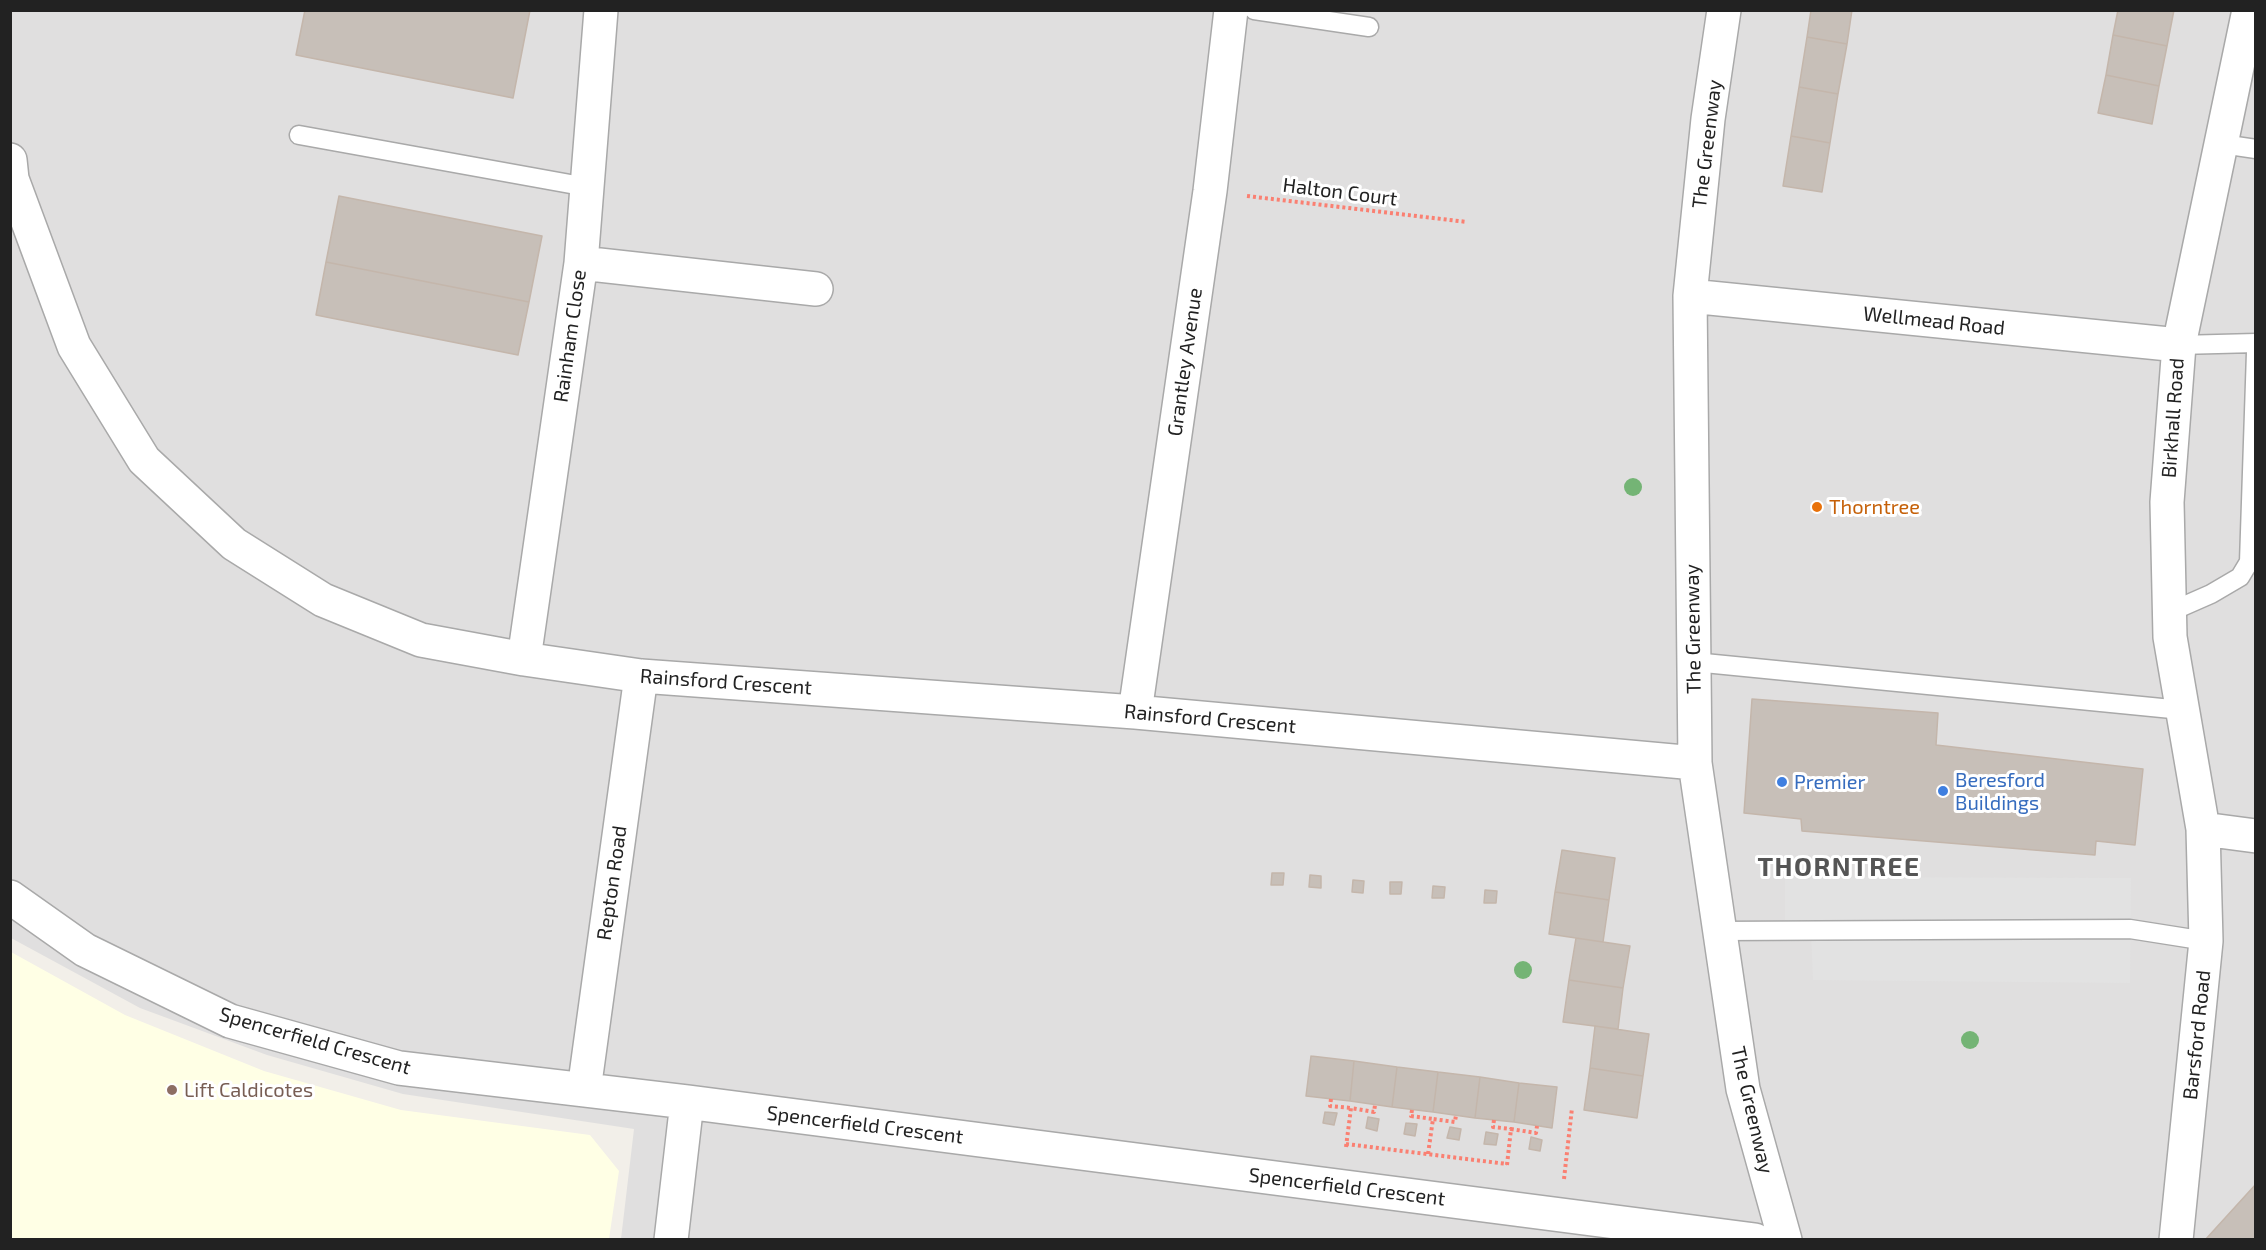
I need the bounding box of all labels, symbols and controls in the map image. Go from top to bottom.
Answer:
street label: The Greenway [1687,78,1727,210]
street label: Halton Court [1281,173,1399,211]
street label: Rainham Close [549,268,591,404]
street label: Grantley Avenue [1163,286,1207,438]
street label: Wellmead Road [1862,302,2006,340]
street label: Birkhall Road [2157,357,2189,479]
place label: Thorntree [1829,495,1920,519]
marker: Thorntree [1810,500,1824,514]
street label: The Greenway [1680,564,1706,694]
street label: Rainsford Crescent [639,664,813,700]
street label: Rainsford Crescent [1123,700,1297,738]
place label: Beresford Buildings [1955,768,2045,815]
place label: Premier [1794,770,1866,794]
marker: Premier [1775,775,1789,789]
marker: Beresford Buildings [1936,784,1950,798]
street label: Repton Road [592,824,632,942]
district label: THORNTREE [1757,851,1921,883]
street label: Barsford Road [2178,969,2216,1101]
street label: Spencerfield Crescent [217,1002,413,1080]
street label: The Greenway [1726,1044,1778,1176]
place label: Lift Caldicotes [184,1078,313,1102]
marker: Lift Caldicotes [165,1083,179,1097]
street label: Spencerfield Crescent [765,1101,965,1149]
street label: Spencerfield Crescent [1247,1163,1447,1211]

